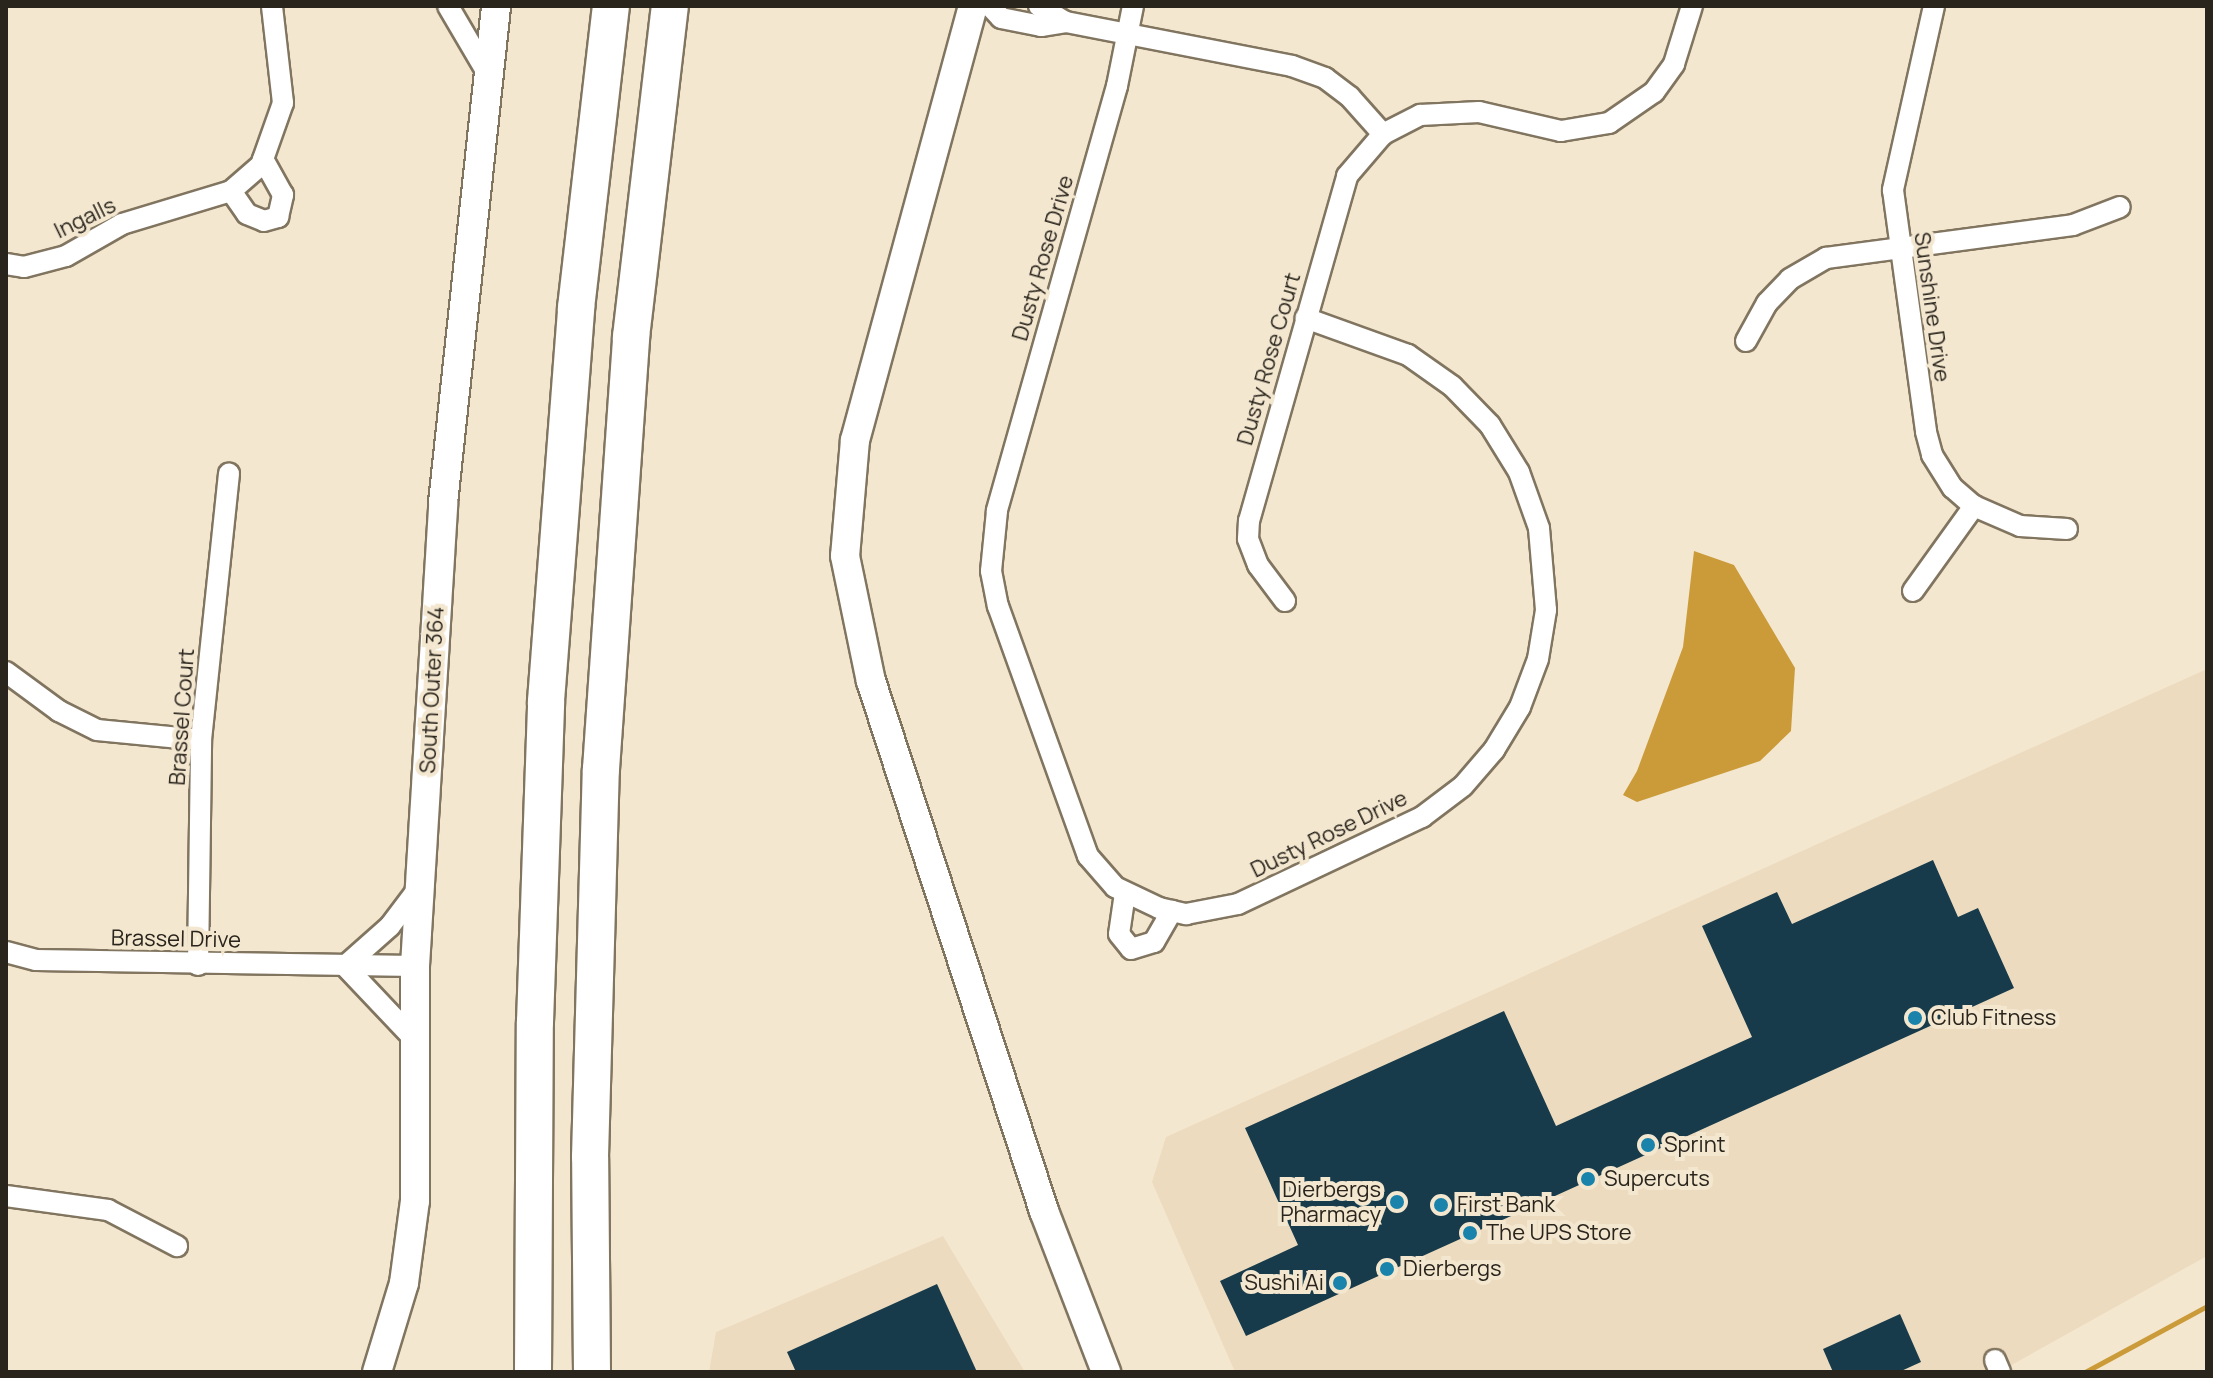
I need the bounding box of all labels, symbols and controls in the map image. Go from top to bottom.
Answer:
street label: Dusty Rose Drive [1007,172,1079,344]
street label: Ingalls [50,192,120,244]
street label: Sunshine Drive [1908,230,1956,384]
street label: Dusty Rose Court [1232,270,1306,448]
street label: South Outer 364 [414,606,450,774]
street label: Brassel Court [164,648,200,786]
street label: Dusty Rose Drive [1246,785,1412,883]
street label: Brassel Drive [111,925,241,953]
place label: Club Fitness [1931,1005,2056,1031]
marker: Club Fitness [1906,1009,1924,1027]
place label: Sprint [1664,1132,1726,1158]
marker: Sprint [1639,1136,1657,1154]
place label: Supercuts [1604,1166,1710,1192]
marker: Supercuts [1579,1170,1597,1188]
place label: Dierbergs Pharmacy [1280,1176,1381,1228]
place label: First Bank [1457,1192,1555,1218]
marker: Dierbergs Pharmacy [1388,1193,1406,1211]
marker: First Bank [1432,1196,1450,1214]
place label: The UPS Store [1486,1220,1632,1246]
marker: The UPS Store [1461,1224,1479,1242]
place label: Dierbergs [1403,1256,1502,1282]
marker: Dierbergs [1378,1260,1396,1278]
place label: Sushi Ai [1244,1270,1324,1296]
marker: Sushi Ai [1331,1274,1349,1292]

